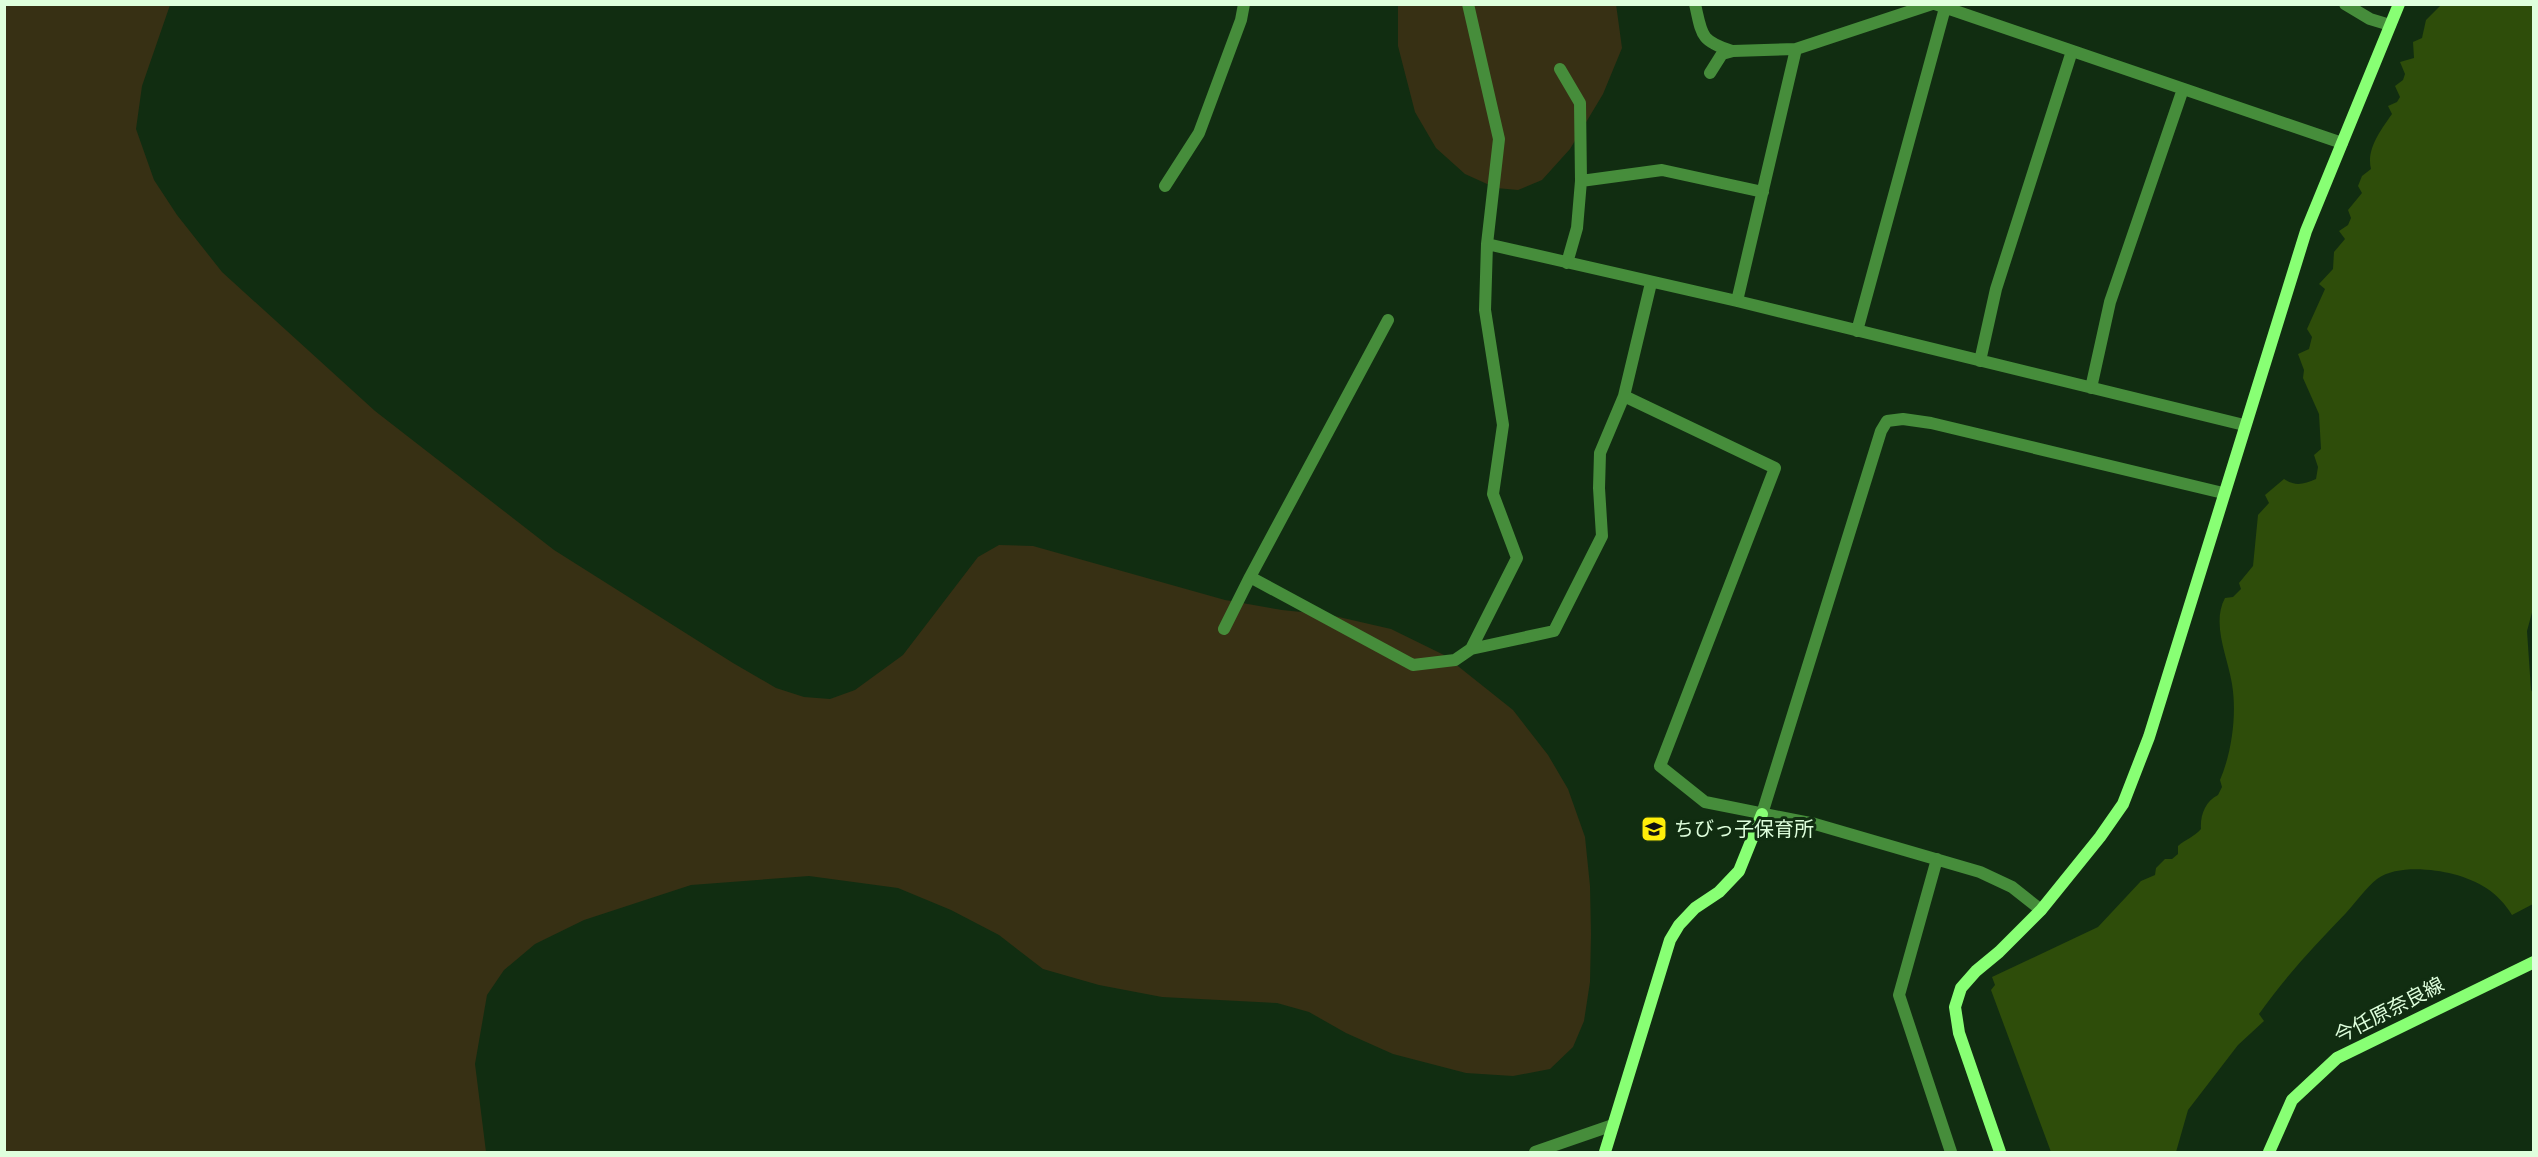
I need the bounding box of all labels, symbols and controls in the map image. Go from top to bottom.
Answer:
school or university icon: ちびっ子保育所 [1639,814,1669,844]
place label: ちびっ子保育所 [1674,817,1814,841]
street label: 今任原奈良線 [2330,972,2448,1048]

